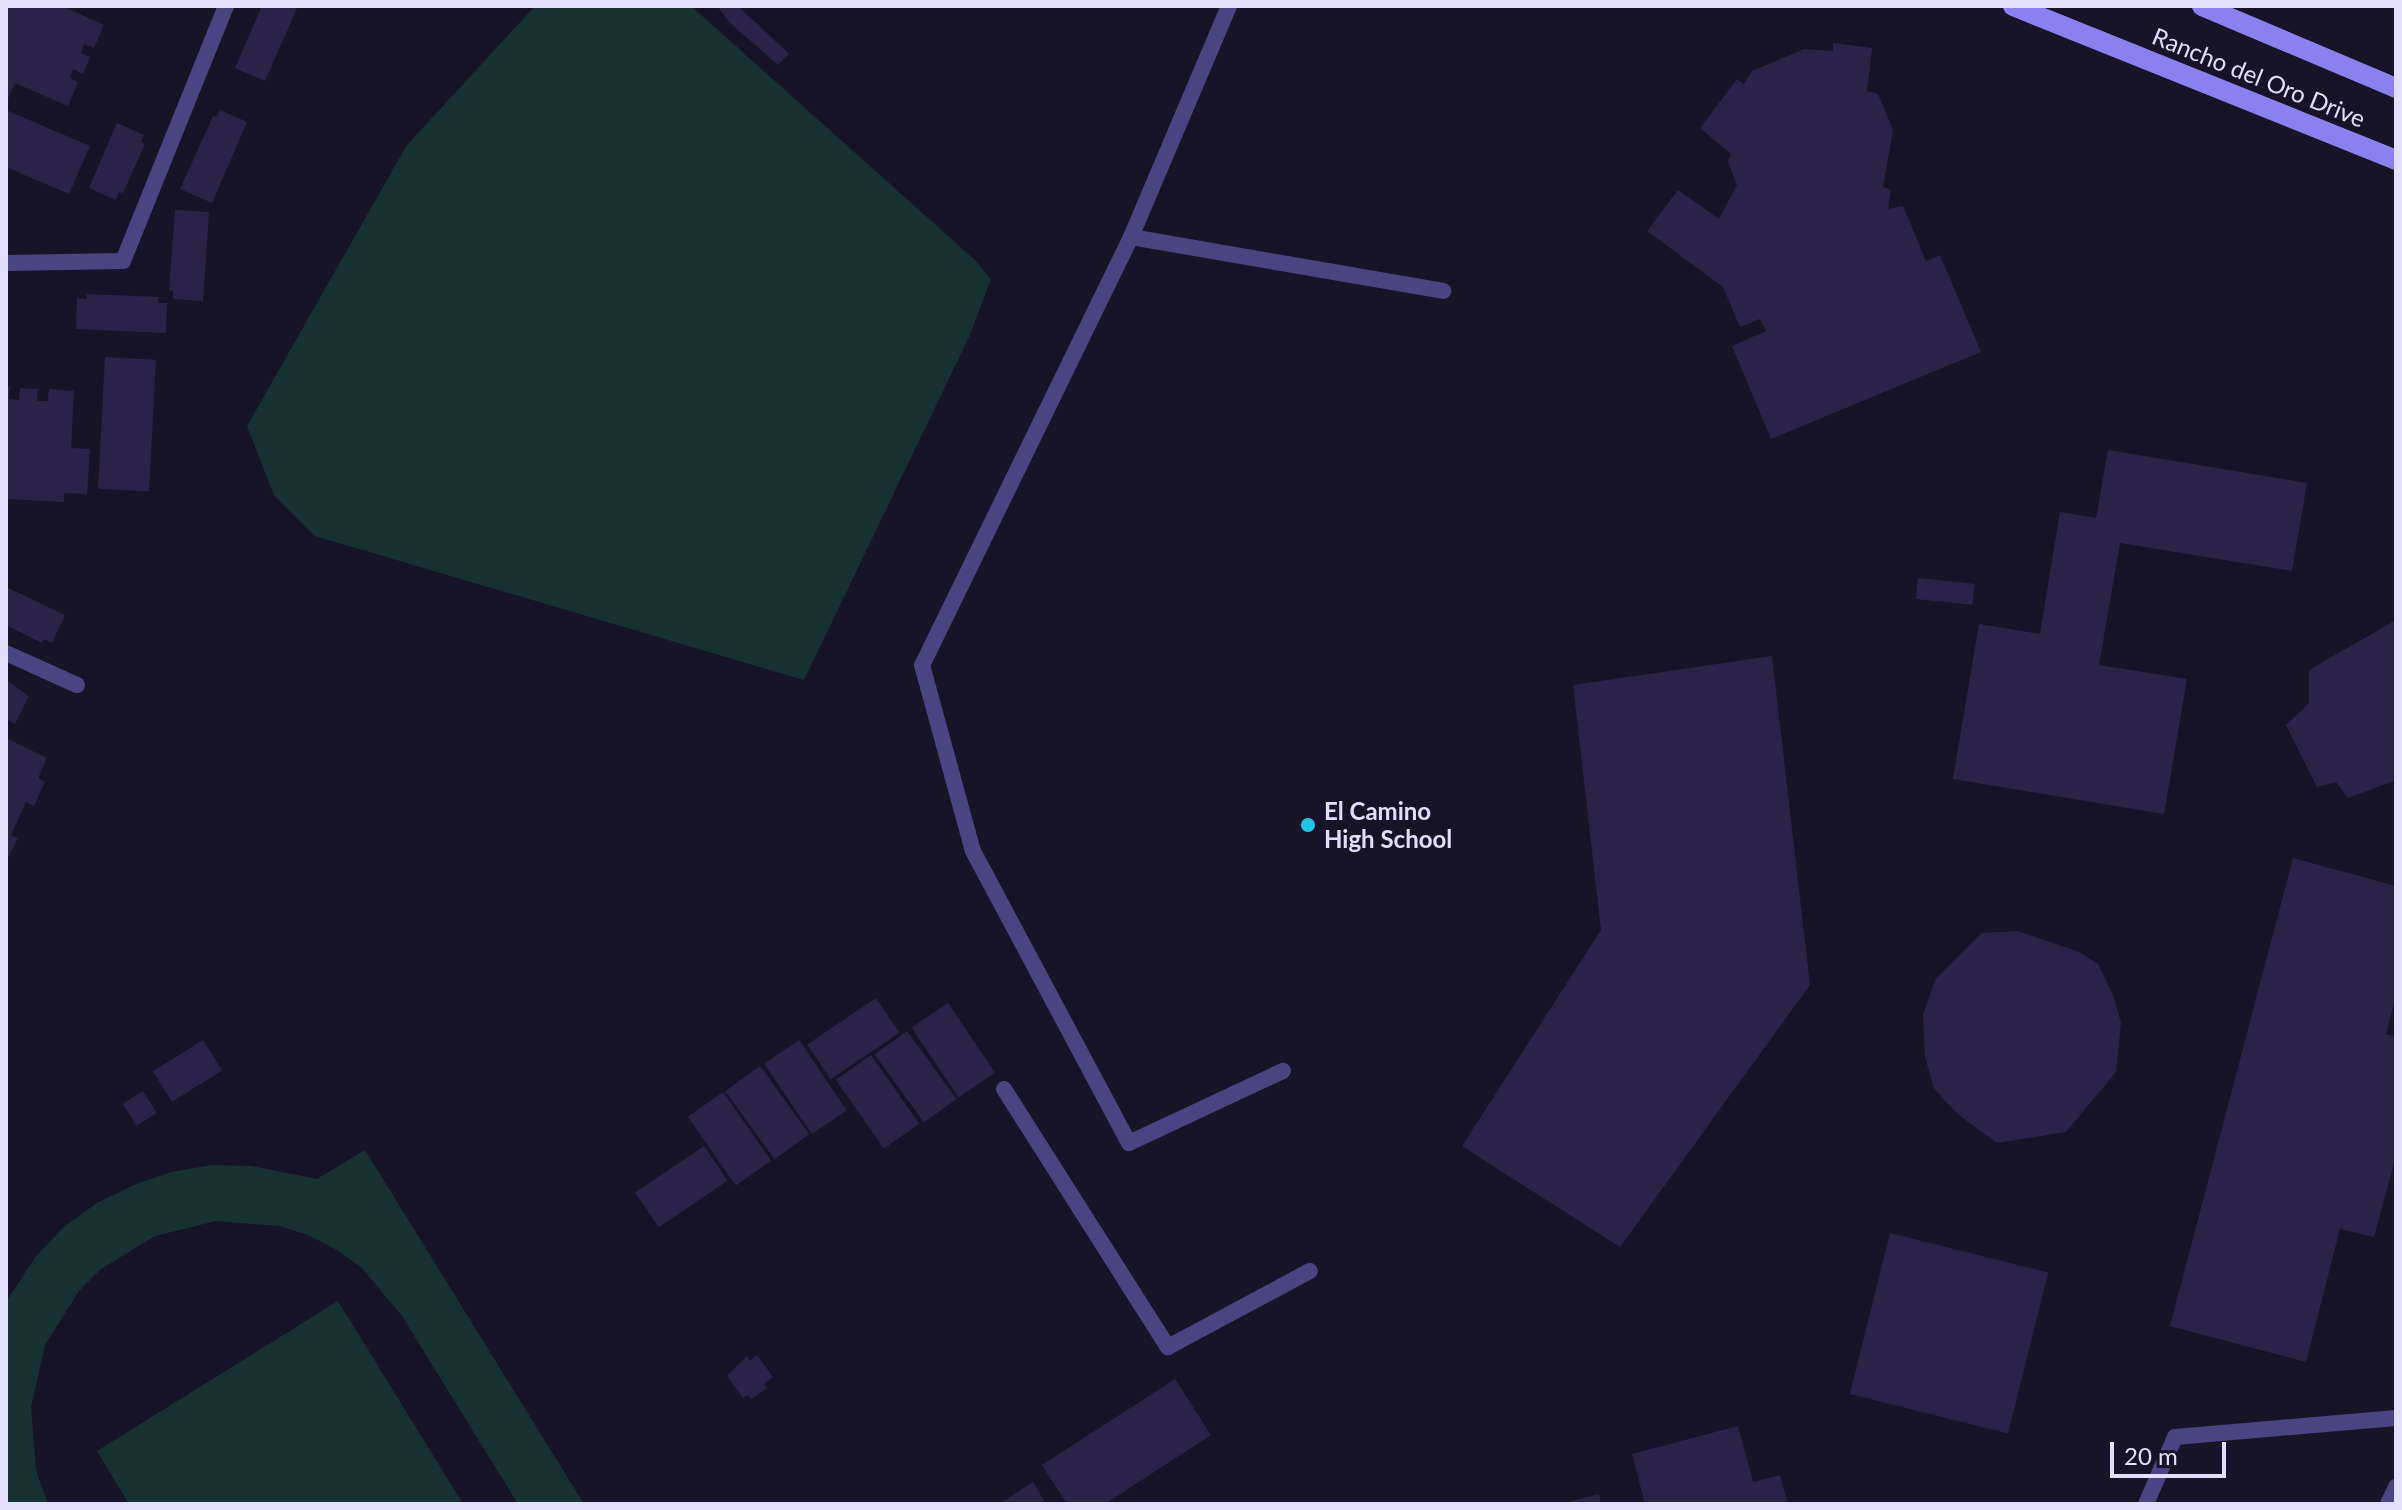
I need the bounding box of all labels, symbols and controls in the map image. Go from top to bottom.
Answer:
street label: Rancho del Oro Drive [2148,21,2370,133]
place label: El Camino High School [1324,797,1452,853]
marker: El Camino High School [1299,816,1317,834]
scale bar [2114,1426,2230,1476]
text: 20 m [2124,1441,2178,1470]

